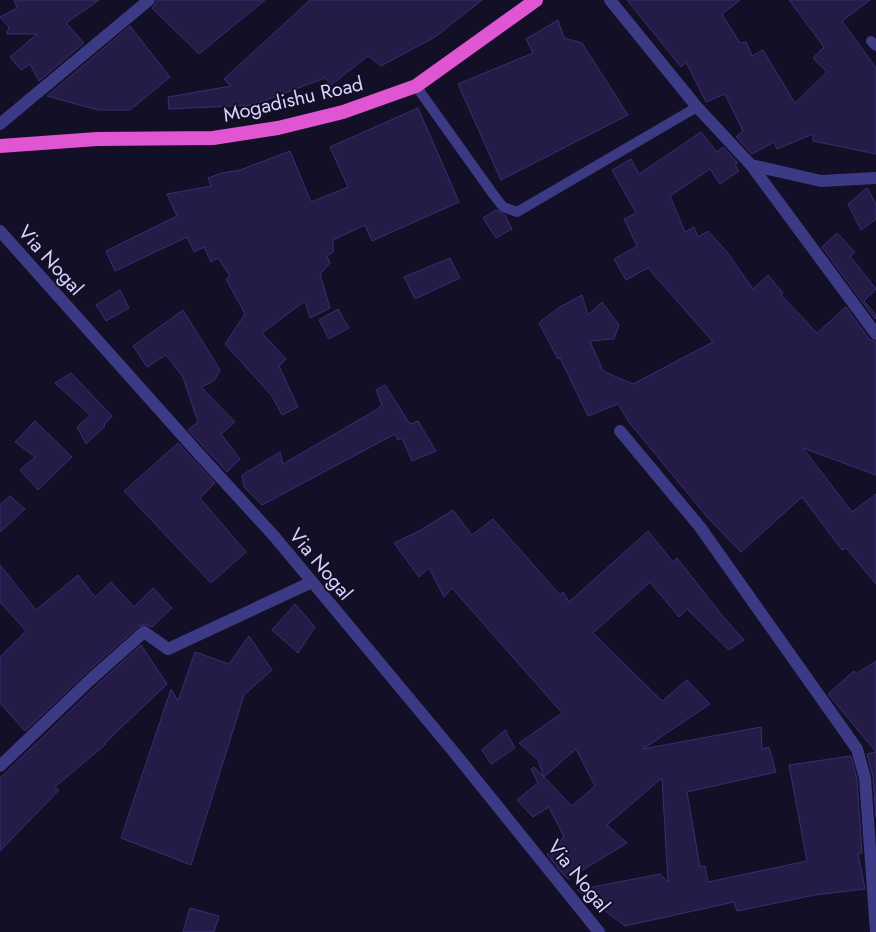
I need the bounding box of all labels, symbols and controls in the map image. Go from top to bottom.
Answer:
street label: Mogadishu Road [220,69,366,130]
street label: Via Nogal [11,219,90,302]
street label: Via Nogal [282,522,359,607]
street label: Via Nogal [540,834,617,919]

